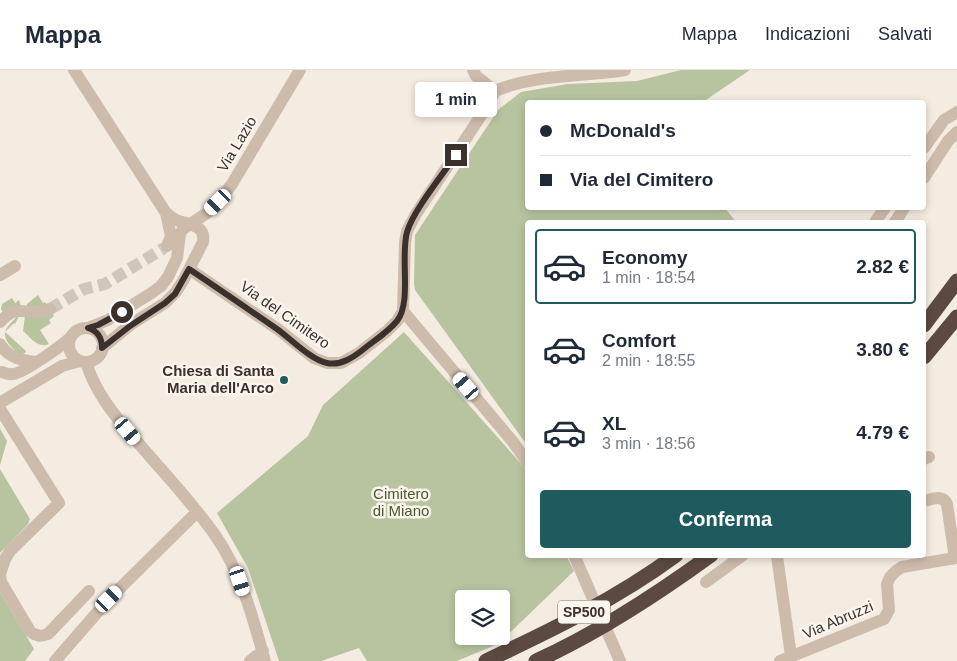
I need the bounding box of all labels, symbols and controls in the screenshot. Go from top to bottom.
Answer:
text: Mappa [25,21,101,48]
text: Mappa [682,24,737,44]
text: Indicazioni [765,24,850,44]
text: Salvati [878,24,932,44]
callout: 1 min [415,82,497,118]
text: 1 min [435,91,477,108]
street label: Via Lazio [213,113,260,174]
text: McDonald's [570,120,676,141]
route end [445,144,467,166]
text: Via del Cimitero [570,169,713,190]
car [201,186,234,218]
icon: car [542,244,587,289]
text: Economy [602,247,688,268]
text: 2.82 € [856,256,909,277]
text: 1 min · 18:54 [602,269,695,286]
street label: Via del Cimitero [237,277,333,352]
route start [111,301,133,323]
icon: car [542,327,587,372]
text: Comfort [602,330,676,351]
text: 3.80 € [856,339,909,360]
text: 2 min · 18:55 [602,352,695,369]
place label: Chiesa di Santa Maria dell'Arco [162,362,275,396]
car [450,370,481,402]
marker: Chiesa di Santa Maria dell'Arco [278,374,290,386]
icon: car [542,410,587,455]
text: XL [602,413,626,434]
car [112,415,143,447]
text: 4.79 € [856,422,909,443]
text: 3 min · 18:56 [602,435,695,452]
park label: Cimitero di Miano [373,485,429,519]
button: Conferma [540,490,911,548]
car [228,564,251,598]
car [93,583,124,615]
map controls [455,590,510,645]
button: layers [455,590,510,645]
street label: Via Abruzzi [800,597,876,642]
road number: SP500 [558,600,610,624]

